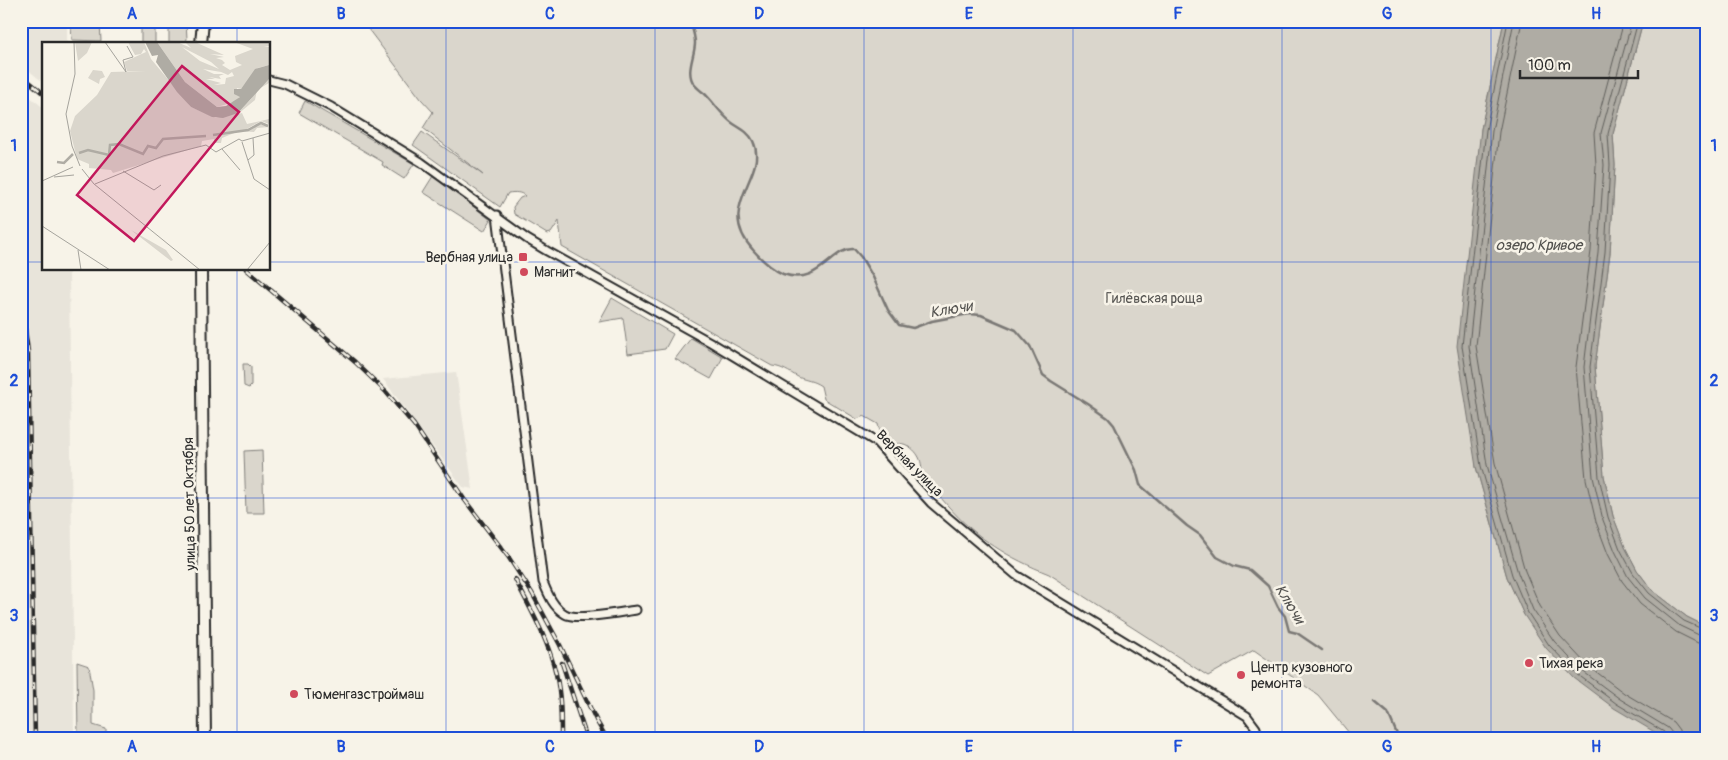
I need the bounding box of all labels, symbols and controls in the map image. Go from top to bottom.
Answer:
text: A [127,4,138,24]
text: B [336,4,346,24]
text: C [545,4,555,24]
text: D [754,4,764,24]
text: E [965,4,974,24]
text: F [1173,4,1183,24]
text: G [1382,4,1393,24]
text: H [1591,4,1601,24]
inset map [42,42,270,270]
scale bar [1520,48,1638,80]
text: 100 m [1528,56,1571,75]
text: 1 [11,136,17,156]
text: 1 [1711,136,1717,156]
water label: озеро Кривое [1496,236,1584,255]
place label: Вербная улица [426,249,513,266]
marker: Вербная улица [517,251,529,263]
place label: Магнит [534,264,576,281]
marker: Магнит [518,266,530,278]
park label: Гилёвская роща [1105,290,1203,307]
water label: Ключи [929,296,976,323]
text: 2 [10,371,19,391]
text: 2 [1710,371,1719,391]
street label: Вербная улица [873,426,947,500]
street label: улица 50 лет Октября [180,437,199,572]
water label: Ключи [1270,581,1310,629]
text: 3 [10,606,19,626]
text: 3 [1710,606,1719,626]
place label: Тихая река [1539,655,1603,672]
marker: Тихая река [1523,657,1535,669]
place label: Центр кузовного ремонта [1251,659,1353,692]
marker: Центр кузовного ремонта [1235,669,1247,681]
place label: Тюменгазстроймаш [304,686,424,703]
marker: Тюменгазстроймаш [288,688,300,700]
text: A [127,737,138,757]
text: B [336,737,346,757]
text: C [545,737,555,757]
text: D [754,737,764,757]
text: E [965,737,974,757]
text: F [1173,737,1183,757]
text: G [1382,737,1393,757]
text: H [1591,737,1601,757]

